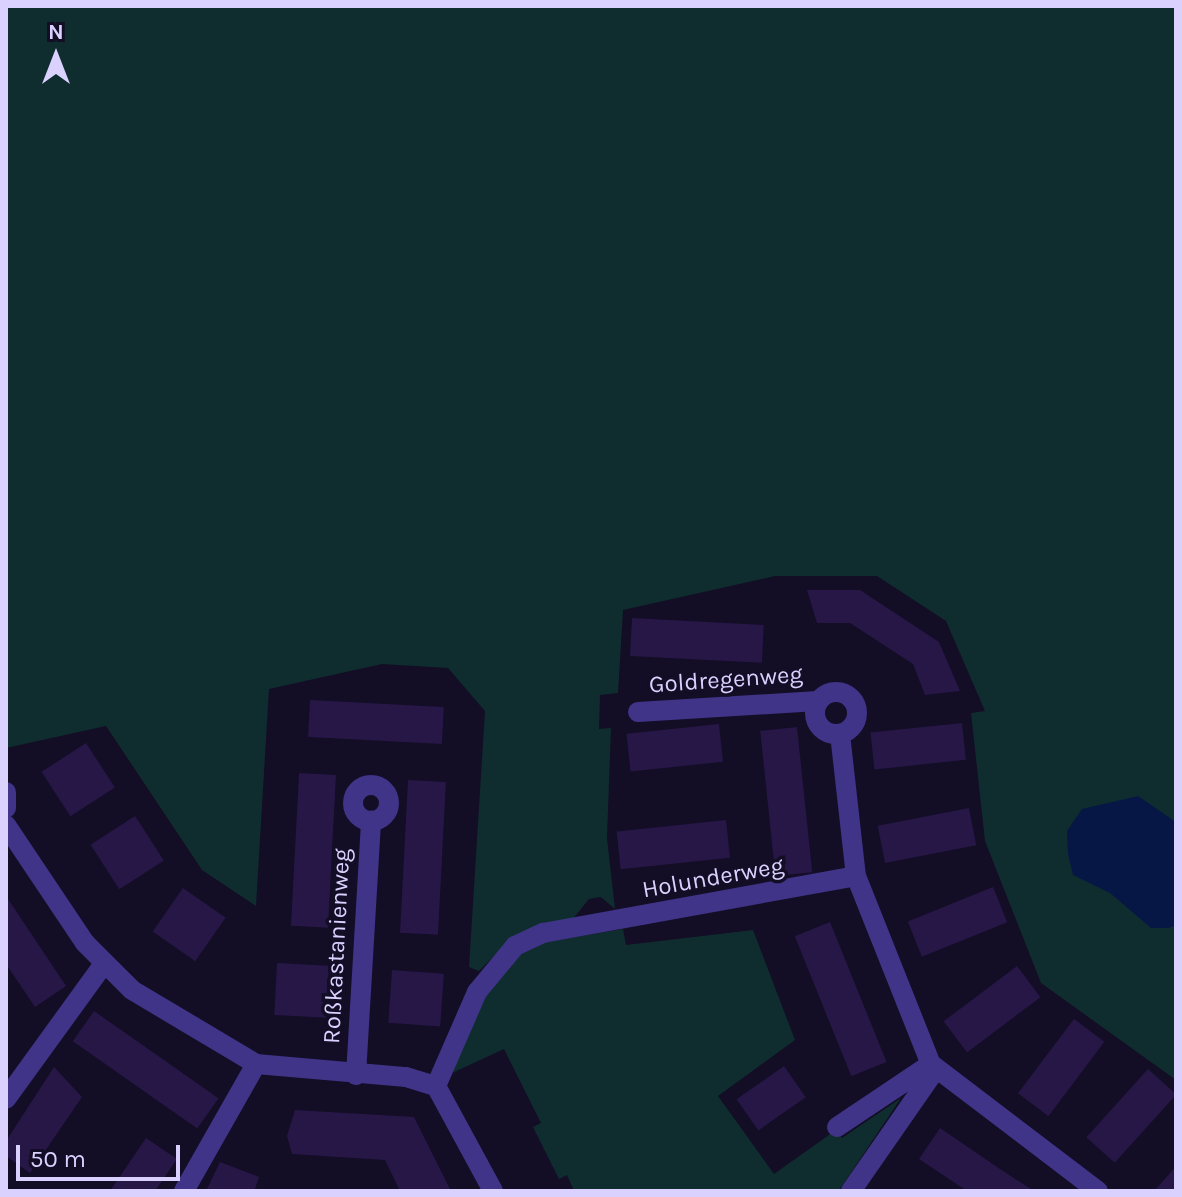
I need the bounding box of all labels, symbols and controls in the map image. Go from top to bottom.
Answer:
north arrow [16,16,96,96]
text: N [48,19,64,45]
street label: Goldregenweg [648,660,804,700]
street label: Roßkastanienweg [317,847,357,1045]
street label: Holunderweg [640,851,786,905]
scale bar [20,1129,184,1179]
text: 50 m [30,1145,86,1173]

